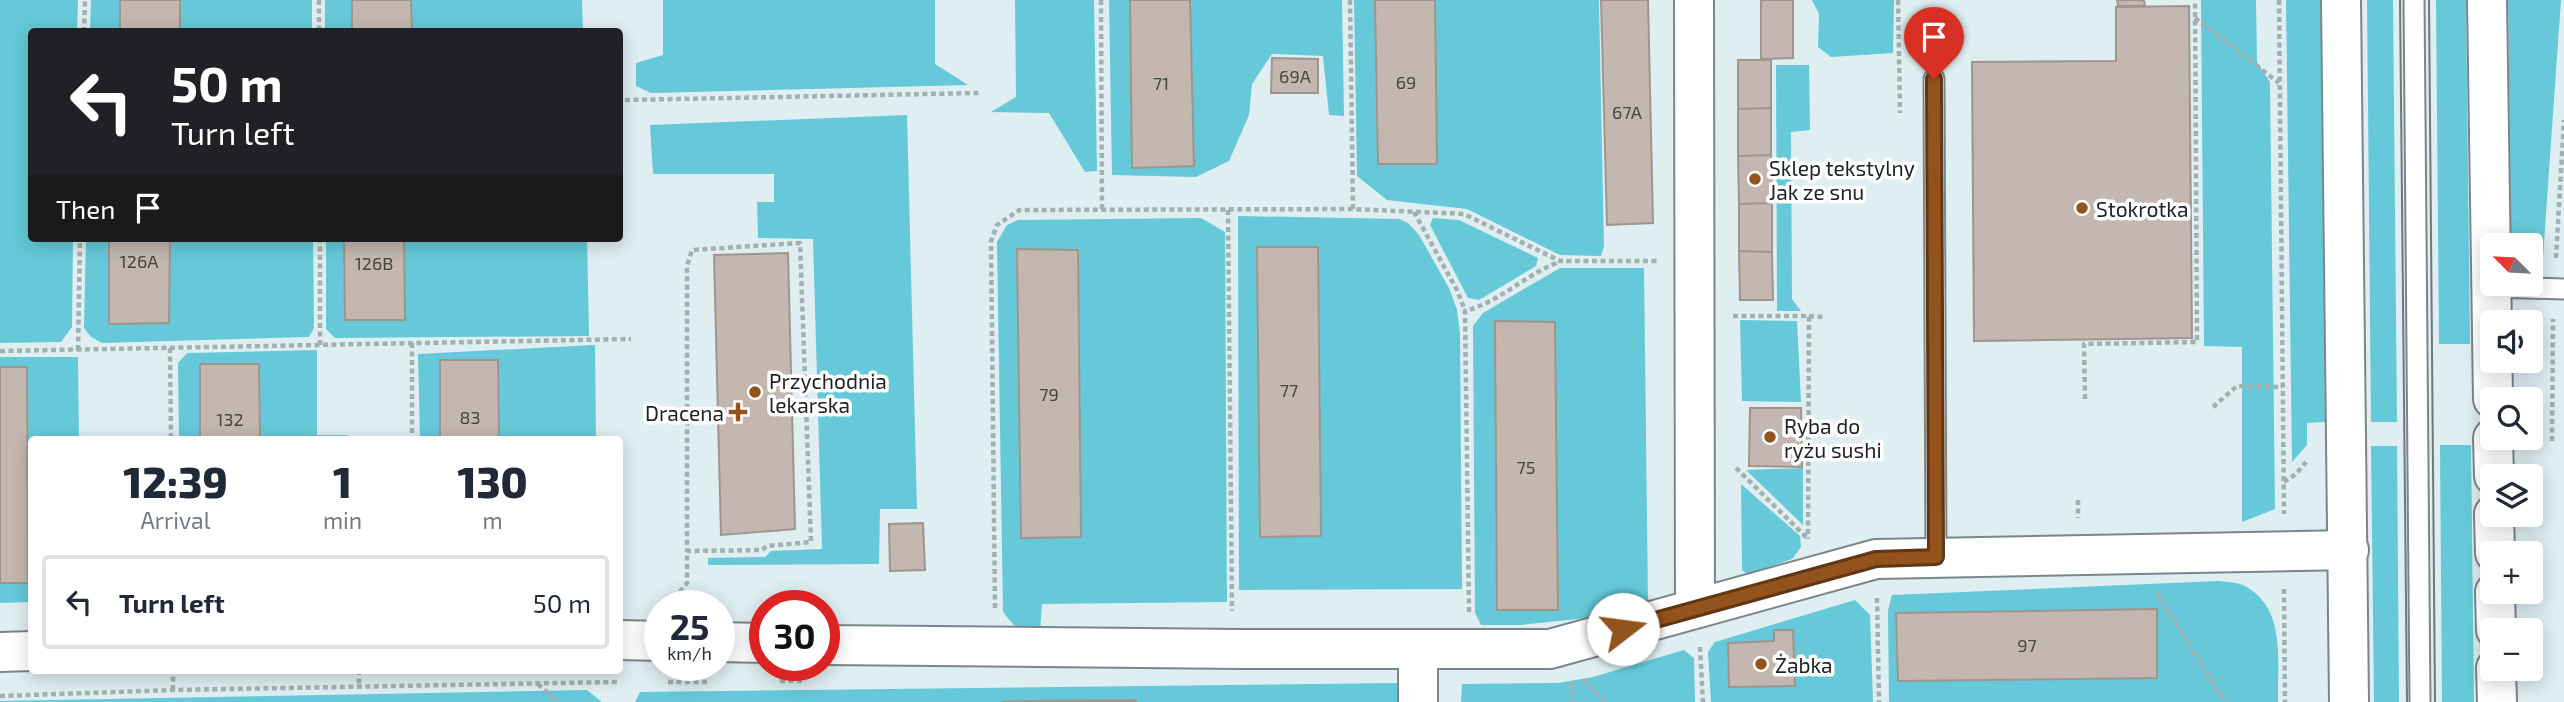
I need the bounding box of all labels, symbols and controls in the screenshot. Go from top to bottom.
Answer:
pin [1904,7,1964,79]
icon: arrive [1915,18,1953,56]
text: 50 m [171,53,283,112]
icon: left [56,56,147,147]
house number: 69A [1279,65,1312,87]
house number: 69 [1396,71,1416,93]
house number: 71 [1153,72,1169,94]
house number: 67A [1612,101,1643,123]
text: Turn left [171,113,295,151]
place label: Sklep tekstylny Jak ze snu [1769,155,1915,204]
marker: Sklep tekstylny Jak ze snu [1747,171,1763,187]
icon: arrive [129,189,167,227]
text: Then [56,193,115,224]
place label: Stokrotka [2096,196,2189,221]
marker: Stokrotka [2074,200,2090,216]
north arrow [2480,233,2543,296]
map controls [2480,233,2543,681]
house number: 126A [120,250,159,272]
house number: 126B [355,252,393,274]
button: sound [2480,310,2543,373]
place label: Przychodnia lekarska [769,368,887,417]
house number: 77 [1280,379,1298,401]
house number: 79 [1039,383,1059,405]
marker: Przychodnia lekarska [747,384,763,400]
button: search [2480,387,2543,450]
place label: Dracena [645,400,724,425]
marker: Dracena [730,404,746,420]
house number: 83 [460,406,480,428]
house number: 132 [216,408,244,430]
place label: Ryba do ryżu sushi [1784,413,1882,462]
marker: Ryba do ryżu sushi [1762,429,1778,445]
text: 12:39 [123,456,228,506]
text: 1 [333,456,352,506]
text: 130 [458,456,528,506]
house number: 75 [1517,456,1535,478]
button: layers [2480,464,2543,527]
text: Arrival [140,506,210,534]
text: min [323,506,362,534]
text: m [482,506,503,534]
button: + [2480,541,2543,604]
icon: left [60,583,98,621]
text: Turn left [119,587,225,618]
text: 50 m [533,587,591,618]
speed limit sign: 30 [749,590,840,681]
position arrow [1586,592,1660,666]
text: 25 [670,605,709,647]
button: − [2480,618,2543,681]
house number: 97 [2017,634,2037,656]
text: km/h [667,642,712,664]
place label: Żabka [1775,652,1833,677]
marker: Żabka [1753,656,1769,672]

